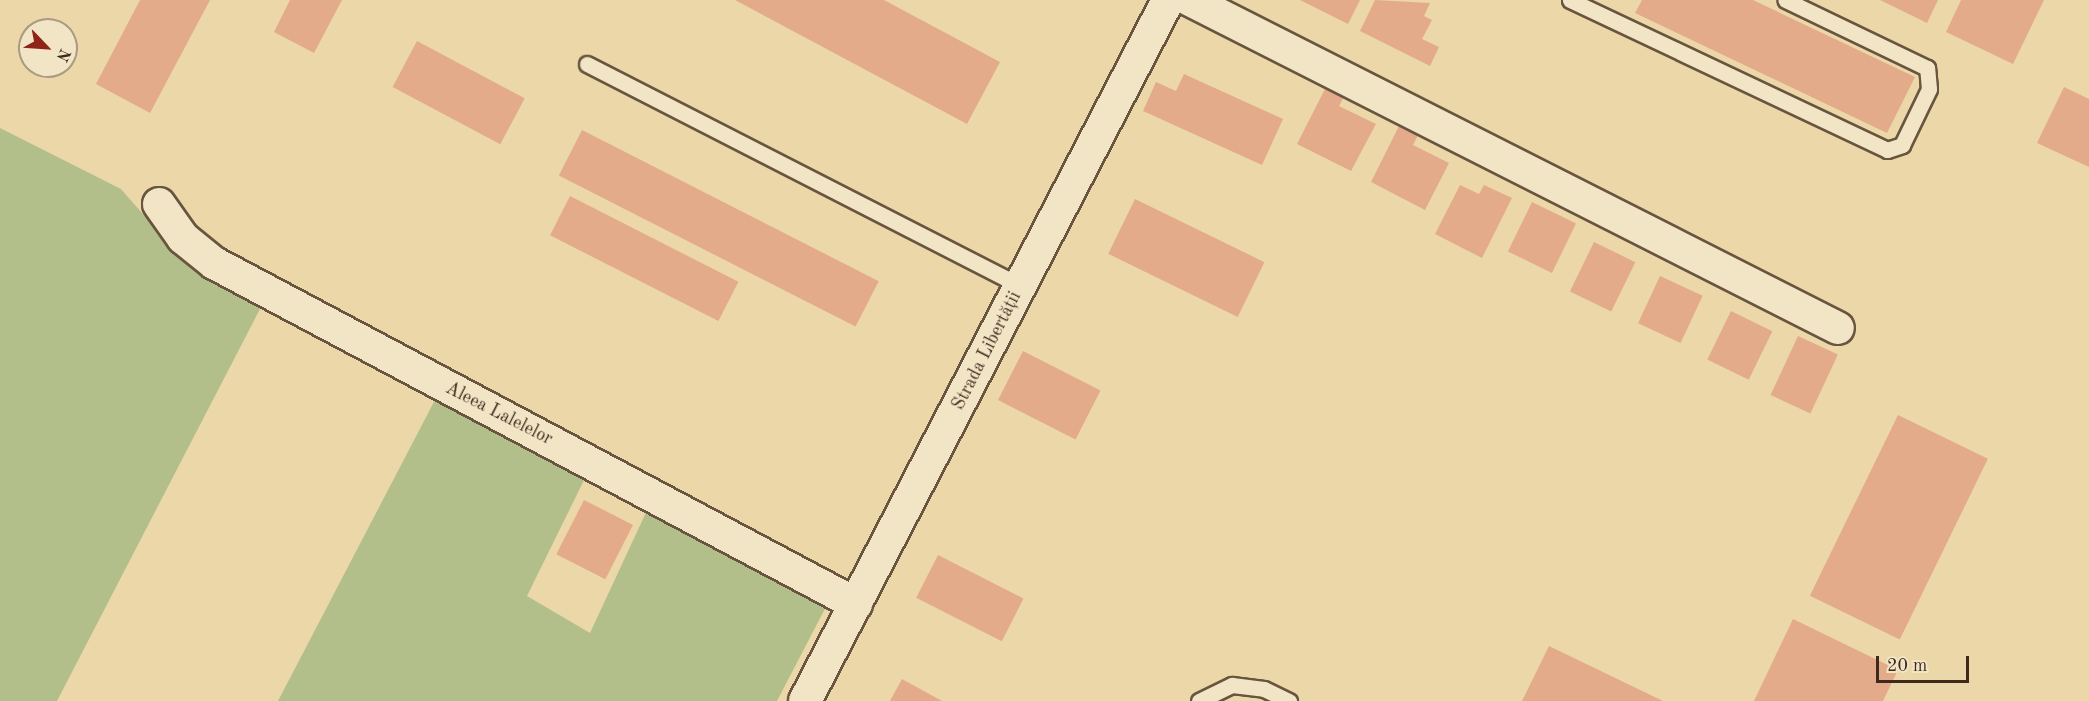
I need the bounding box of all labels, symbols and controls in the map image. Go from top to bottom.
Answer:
north arrow [18,18,78,78]
text: N [53,46,72,64]
street label: Strada Libertății [948,288,1026,414]
street label: Aleea Lalelelor [442,378,556,450]
scale bar [1879,644,1972,682]
text: 20 m [1887,657,1927,675]

